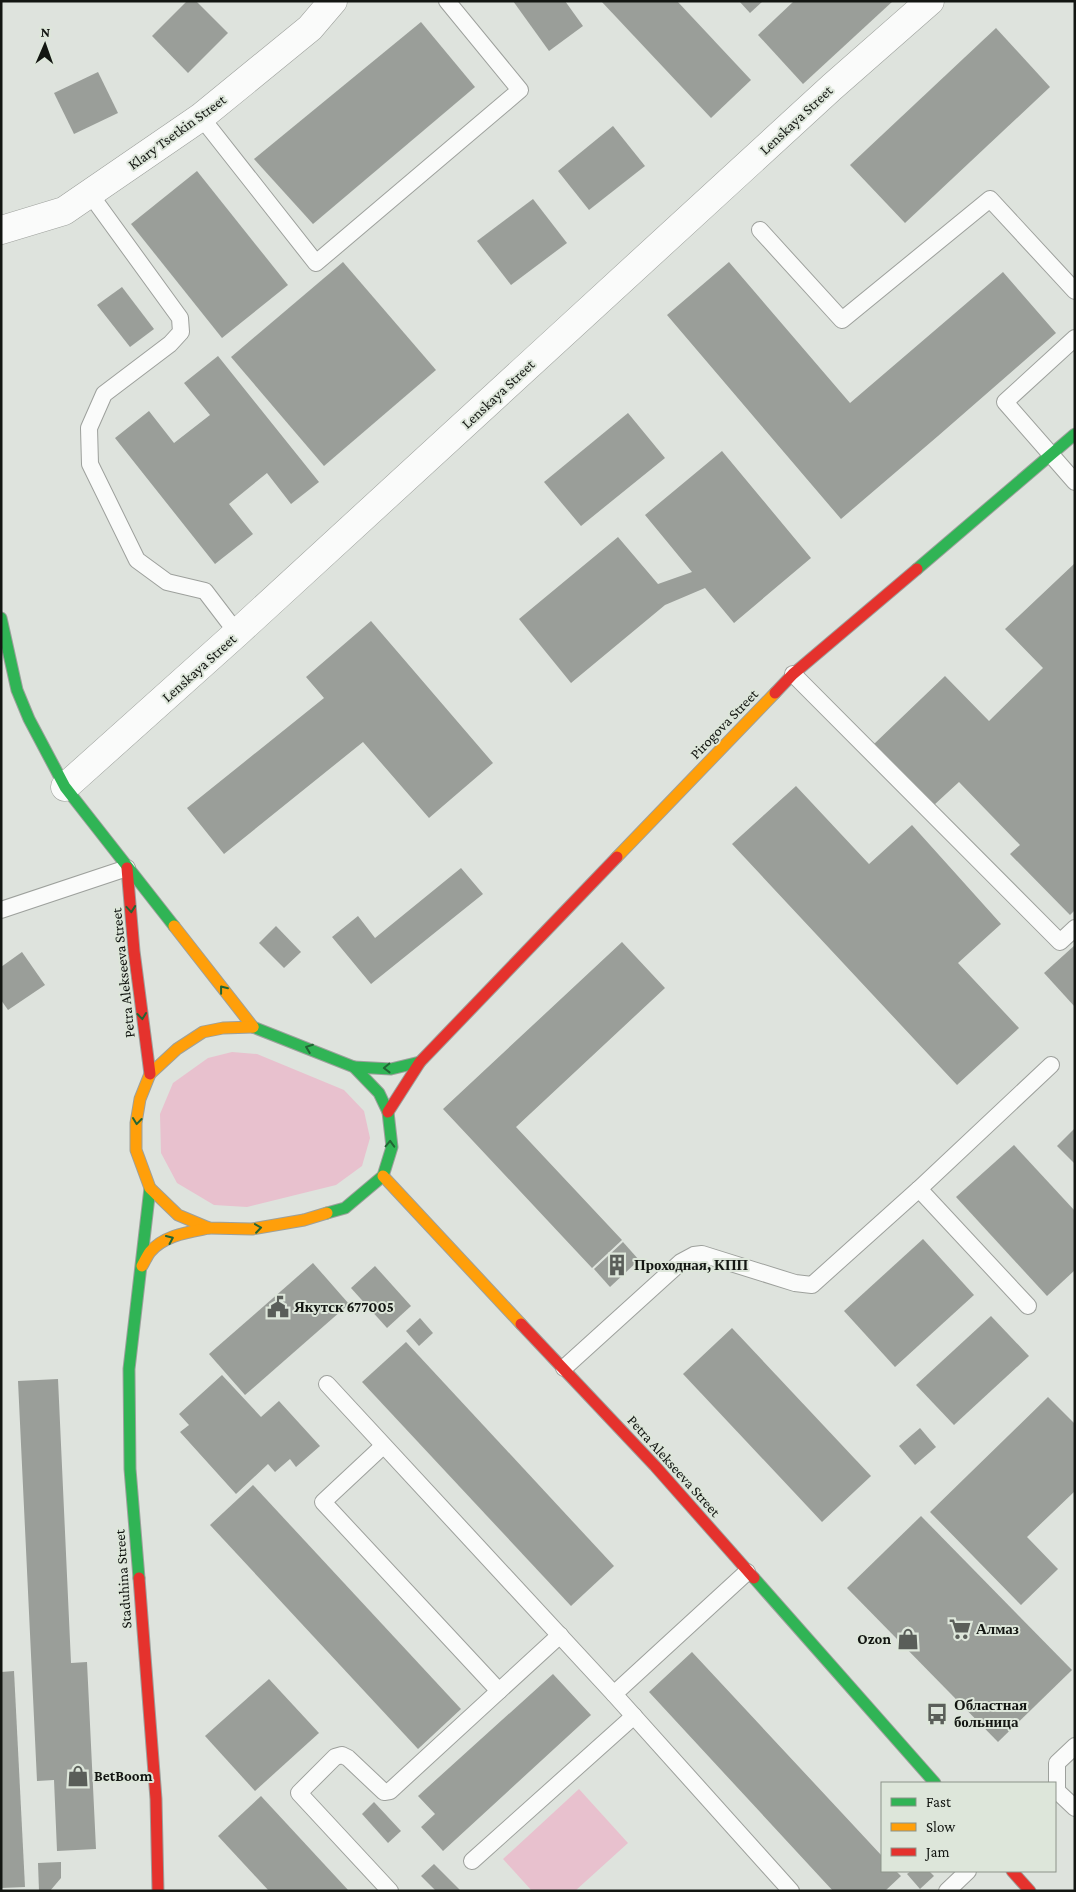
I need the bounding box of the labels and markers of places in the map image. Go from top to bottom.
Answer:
building icon: Проходная, КПП [604,1252,630,1278]
place label: Проходная, КПП [634,1257,749,1273]
public building icon: Якутск 677005 [265,1294,291,1320]
place label: Якутск 677005 [294,1299,394,1315]
supermarket icon: Алмаз [947,1616,973,1642]
place label: Алмаз [976,1621,1019,1637]
shop icon: Ozon [895,1626,921,1652]
place label: Ozon [857,1631,891,1647]
place label: Областная больница [954,1697,1027,1730]
bus stop icon: Областная больница [924,1701,950,1727]
shop icon: BetBoom [65,1763,91,1789]
place label: BetBoom [94,1768,153,1784]

